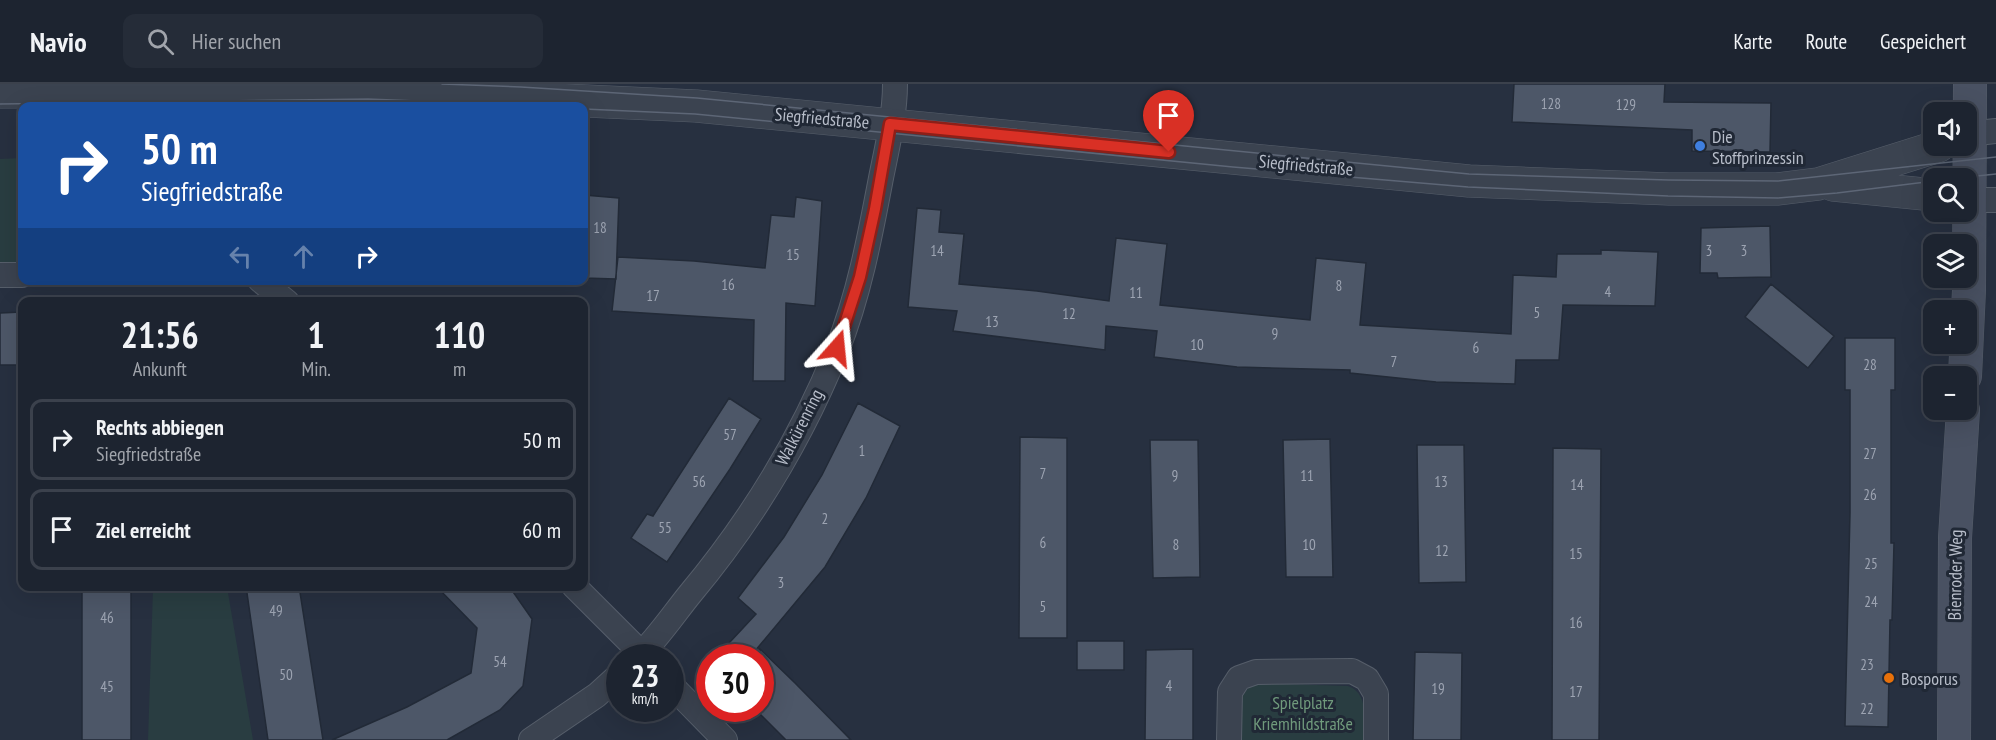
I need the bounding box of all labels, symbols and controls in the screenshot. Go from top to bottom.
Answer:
search box [123,14,543,68]
text: Navio [30,23,87,60]
icon: search [144,25,177,58]
text: Hier suchen [192,27,281,55]
text: Karte [1734,28,1772,55]
text: Route [1805,28,1847,55]
text: Gespeichert [1880,28,1966,55]
pin [1143,90,1194,152]
house number: 128 [1541,94,1561,113]
house number: 129 [1616,95,1636,114]
icon: arrive [1152,99,1185,132]
street label: Siegfriedstraße [774,102,870,134]
map controls [1923,102,1977,420]
button: sound [1923,102,1977,156]
text: 50 m [141,121,218,176]
place label: Die Stoffprinzessin [1712,125,1804,169]
icon: right [42,126,120,204]
marker: Die Stoffprinzessin [1693,139,1707,153]
street label: Siegfriedstraße [1258,149,1354,181]
button: search [1923,168,1977,222]
text: Siegfriedstraße [141,174,283,208]
house number: 18 [593,218,607,237]
button: layers [1923,234,1977,288]
icon: left [224,240,257,273]
icon: ahead [287,240,320,273]
icon: right [350,240,383,273]
house number: 14 [930,241,944,260]
house number: 3 [1706,241,1712,260]
house number: 3 [1741,241,1747,260]
house number: 15 [786,245,800,264]
house number: 16 [721,275,735,294]
house number: 8 [1336,276,1342,295]
house number: 4 [1605,282,1612,301]
house number: 11 [1129,283,1143,302]
house number: 17 [646,286,660,305]
button: + [1923,300,1977,354]
house number: 5 [1534,303,1540,322]
house number: 12 [1062,304,1076,323]
text: 21:56 [121,311,199,358]
text: 1 [308,311,325,358]
text: 110 [434,311,485,358]
house number: 13 [985,312,999,331]
position arrow [805,316,869,380]
house number: 9 [1272,324,1278,343]
house number: 10 [1190,335,1204,354]
house number: 6 [1473,338,1480,357]
house number: 7 [1391,352,1397,371]
house number: 28 [1863,355,1877,374]
text: Ankunft [133,356,187,382]
text: Min. [301,356,331,382]
text: m [453,356,466,382]
button: − [1923,366,1977,420]
street label: Walkürenring [770,385,828,469]
text: Rechts abbiegen [96,413,224,441]
icon: right [45,423,78,456]
house number: 57 [723,425,737,444]
text: 50 m [522,426,561,454]
text: Siegfriedstraße [96,441,201,467]
house number: 1 [859,441,865,460]
house number: 27 [1863,444,1877,463]
house number: 7 [1040,464,1046,483]
house number: 9 [1172,466,1178,485]
house number: 11 [1300,466,1314,485]
house number: 56 [692,472,706,491]
house number: 13 [1434,472,1448,491]
house number: 14 [1570,475,1584,494]
house number: 26 [1863,485,1877,504]
house number: 2 [822,509,828,528]
icon: arrive [45,513,78,546]
text: Ziel erreicht [96,516,191,544]
text: 60 m [522,516,561,544]
house number: 55 [658,518,672,537]
street label: Bienroder Weg [1943,529,1967,621]
house number: 6 [1040,533,1047,552]
house number: 8 [1173,535,1179,554]
house number: 10 [1302,535,1316,554]
house number: 12 [1435,541,1449,560]
house number: 15 [1569,544,1583,563]
house number: 25 [1864,554,1878,573]
house number: 3 [778,573,784,592]
house number: 24 [1864,592,1878,611]
house number: 5 [1040,597,1046,616]
house number: 49 [269,601,283,620]
house number: 46 [100,608,114,627]
house number: 16 [1569,613,1583,632]
speed limit sign: 30 [696,644,774,722]
house number: 54 [493,652,507,671]
house number: 23 [1860,655,1874,674]
text: 23 [631,656,659,695]
house number: 50 [279,665,293,684]
place label: Bosporus [1901,667,1958,690]
marker: Bosporus [1882,671,1896,685]
house number: 4 [1166,676,1173,695]
house number: 45 [100,677,114,696]
house number: 19 [1431,679,1445,698]
house number: 17 [1569,682,1583,701]
text: km/h [632,689,658,708]
park label: Spielplatz Kriemhildstraße [1253,691,1353,735]
house number: 22 [1860,699,1874,718]

